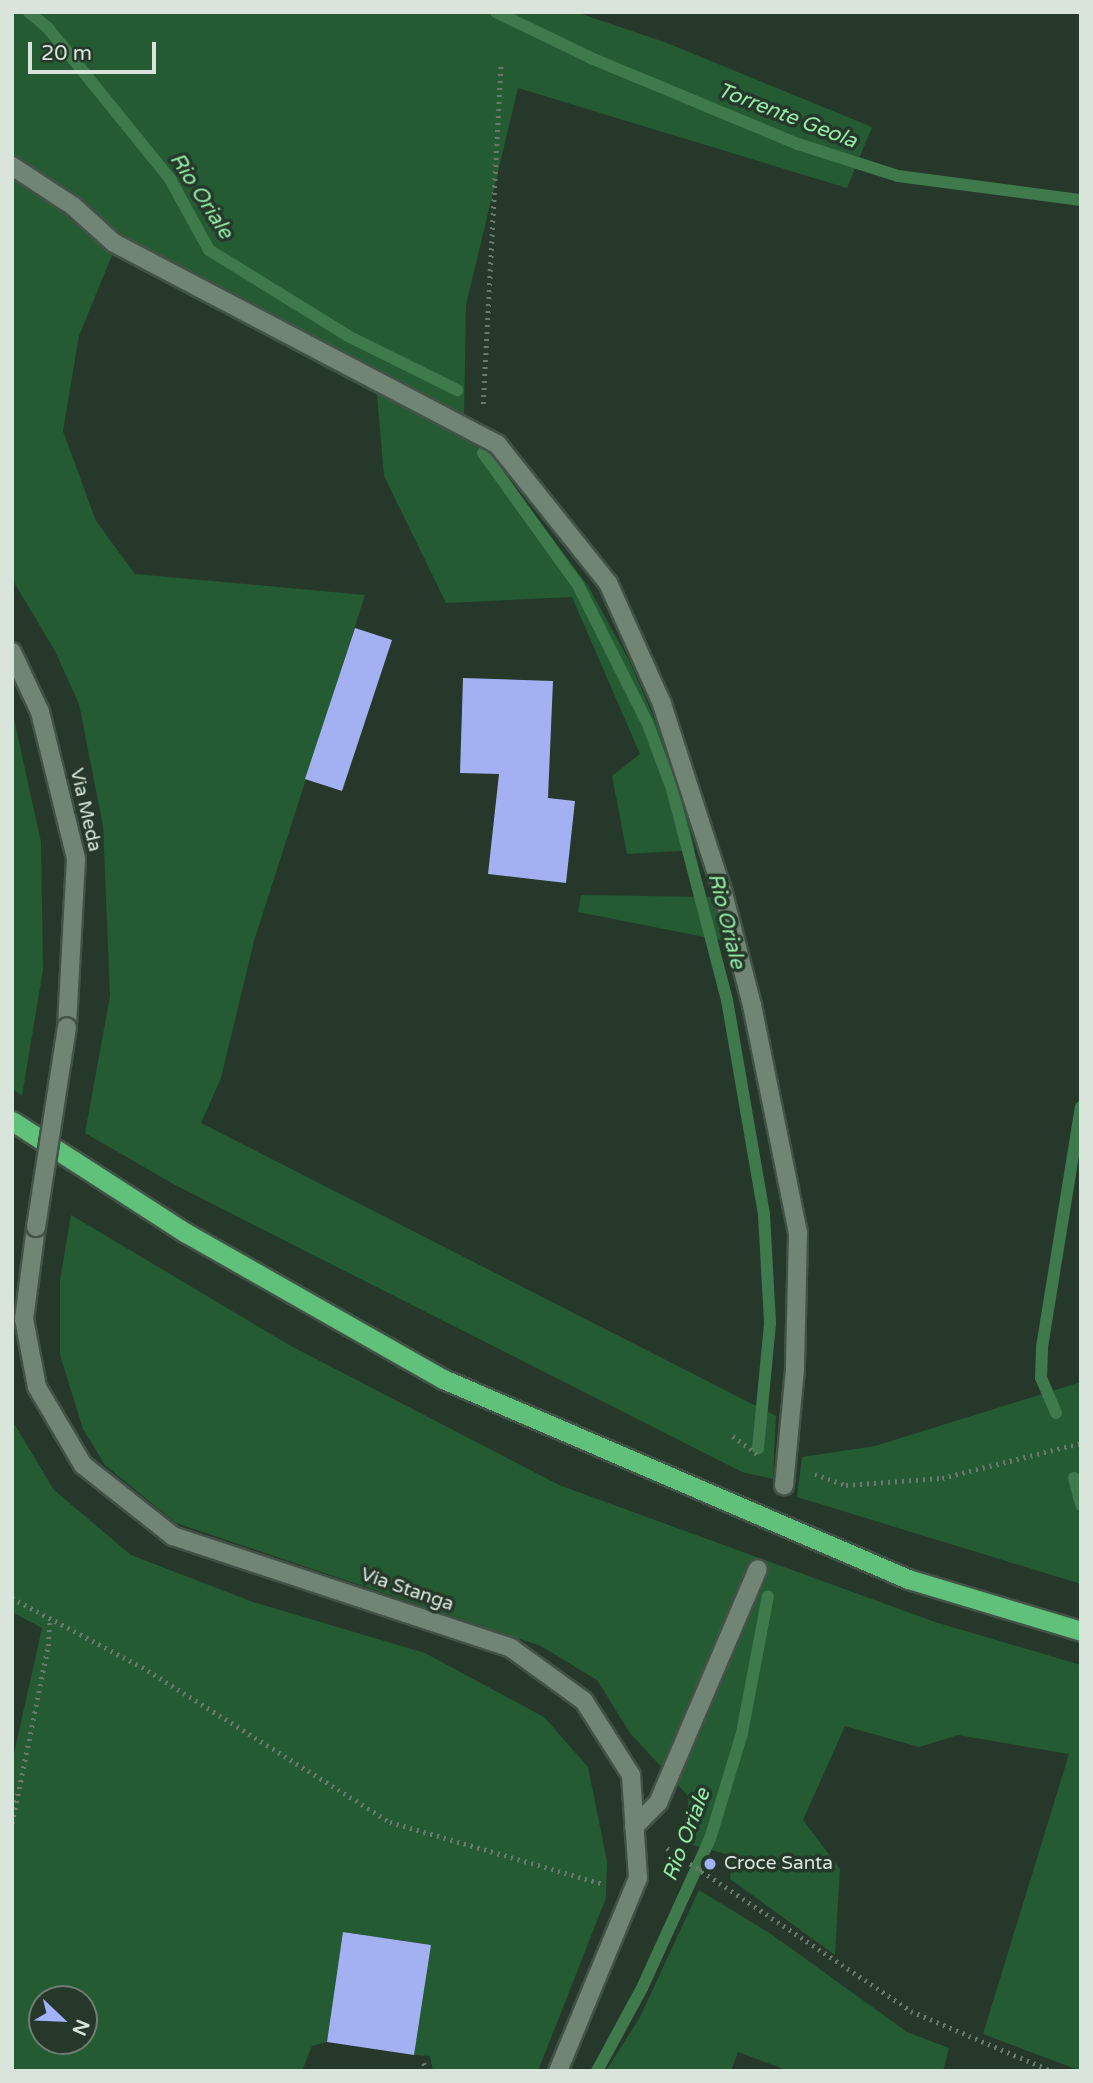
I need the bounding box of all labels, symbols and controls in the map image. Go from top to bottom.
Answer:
scale bar [32,28,159,72]
text: 20 m [41,41,92,66]
water label: Torrente Geola [714,78,860,154]
water label: Rio Oriale [164,148,238,244]
street label: Via Meda [64,766,106,854]
water label: Rio Oriale [702,871,750,971]
street label: Via Stanga [358,1563,456,1617]
water label: Rio Oriale [658,1785,716,1885]
place label: Croce Santa [724,1853,833,1875]
marker: Croce Santa [702,1856,718,1872]
north arrow [28,1985,98,2055]
text: N [67,2016,94,2039]

